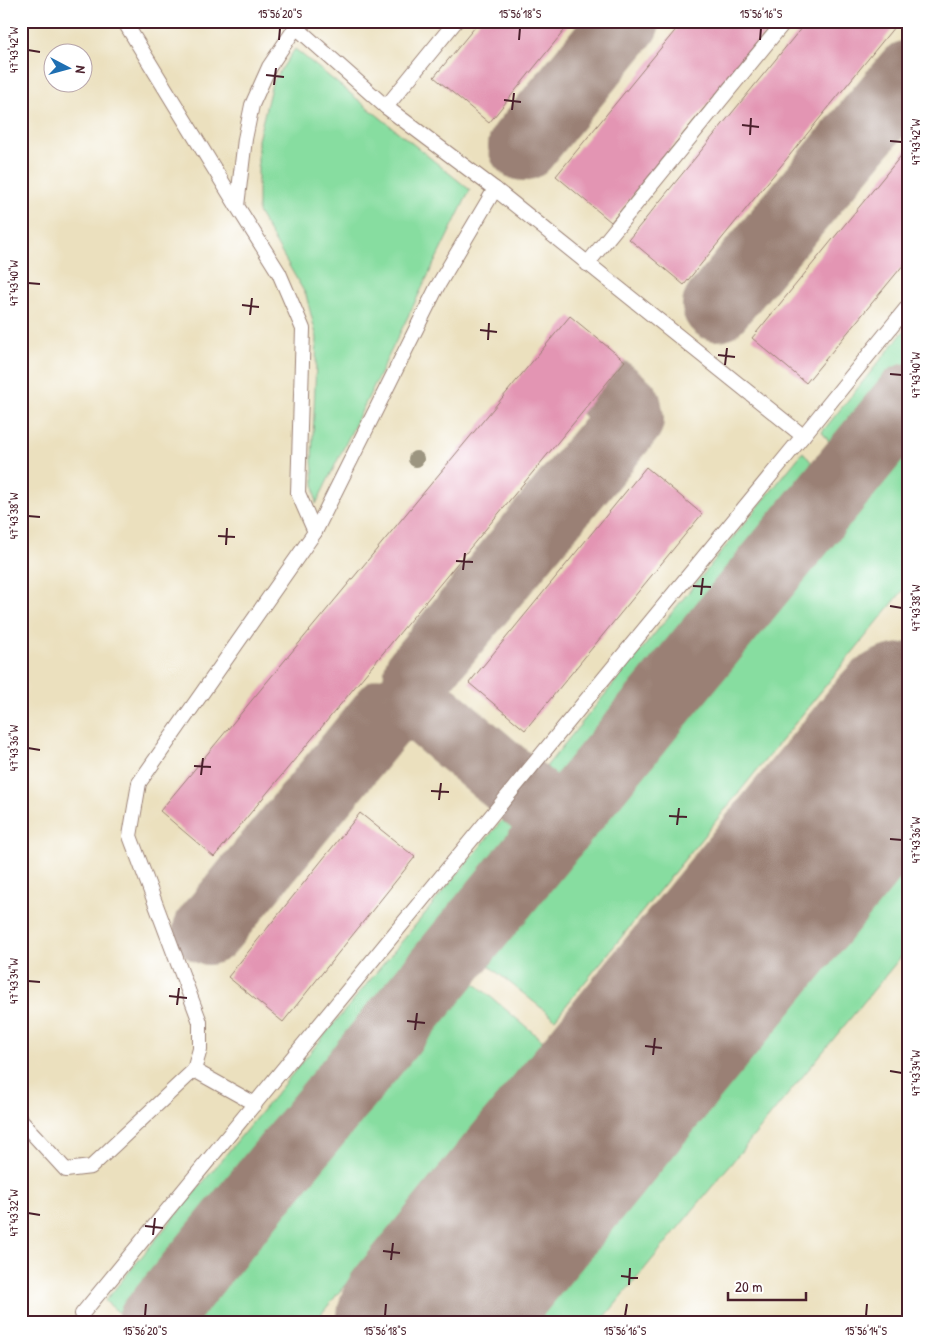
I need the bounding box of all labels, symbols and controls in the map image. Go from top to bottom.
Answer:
text: 15°56'20"S [258,5,303,22]
text: 15°56'18"S [499,5,542,22]
text: 15°56'16"S [740,5,783,22]
text: 47°43'42"W [5,26,22,73]
north arrow [42,42,92,92]
text: N [72,65,91,75]
text: 47°43'42"W [907,118,924,165]
text: 47°43'40"W [5,259,22,306]
text: 47°43'40"W [907,351,924,398]
text: 47°43'38"W [5,492,22,539]
text: 47°43'38"W [907,584,924,631]
text: 47°43'36"W [5,724,22,771]
text: 47°43'36"W [907,816,924,863]
text: 47°43'34"W [5,957,22,1004]
text: 47°43'34"W [907,1049,924,1096]
text: 47°43'32"W [5,1189,22,1237]
scale bar [728,1269,805,1301]
text: 20 m [735,1276,762,1297]
text: 15°56'20"S [123,1322,168,1339]
text: 15°56'18"S [364,1322,407,1339]
text: 15°56'16"S [604,1322,647,1339]
text: 15°56'14"S [845,1322,888,1339]

